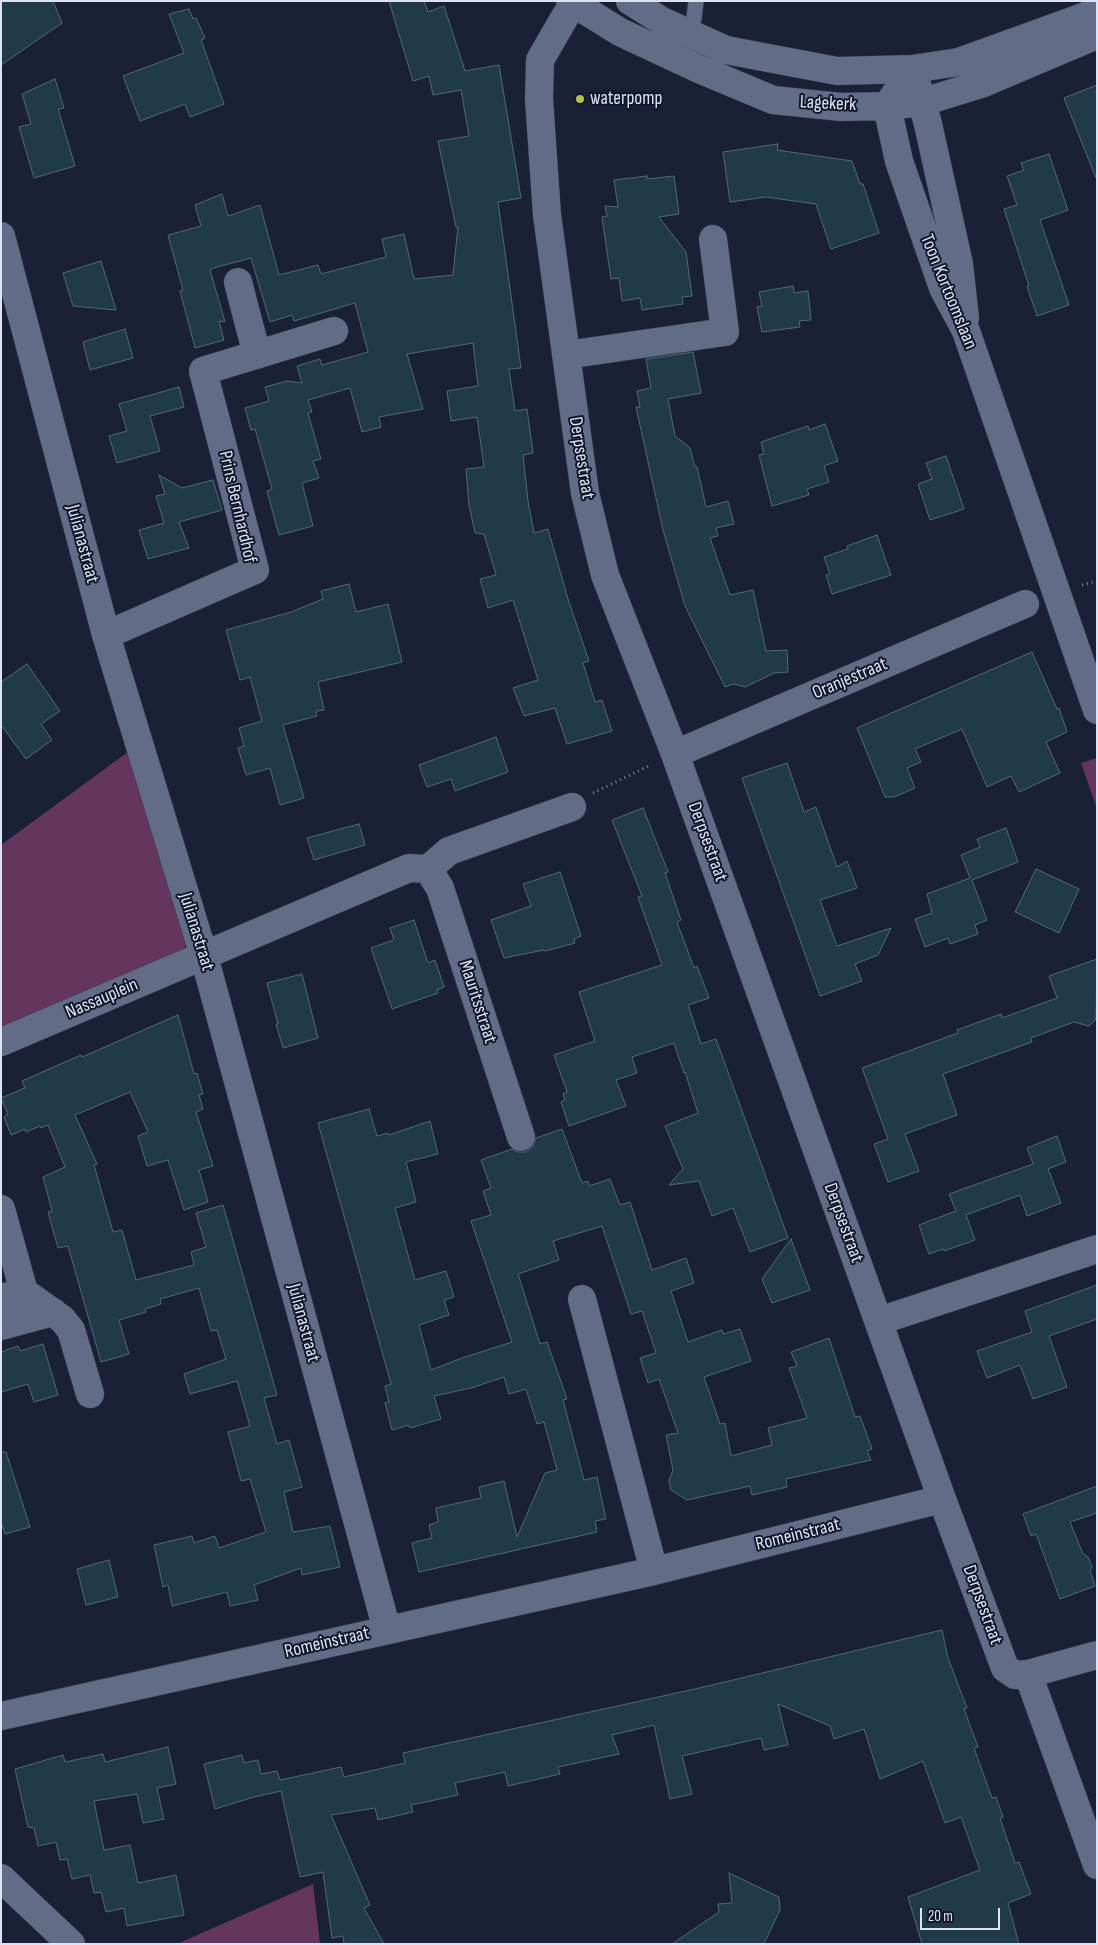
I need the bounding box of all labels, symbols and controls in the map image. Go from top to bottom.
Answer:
place label: waterpomp [590,88,662,110]
street label: Lagekerk [799,91,857,117]
marker: waterpomp [574,93,586,105]
street label: Toon Kortoomslaan [915,231,981,353]
street label: Derpsestraat [563,415,599,501]
street label: Prins Bernhardhof [213,449,261,565]
street label: Julianastraat [61,502,103,586]
street label: Oranjestraat [809,653,891,705]
street label: Derpsestraat [682,799,732,885]
street label: Julianastraat [173,890,219,974]
street label: Mauritsstraat [453,958,501,1046]
street label: Nassauplein [62,974,142,1024]
street label: Derpsestraat [818,1180,868,1266]
street label: Julianastraat [282,1281,324,1365]
street label: Romeinstraat [753,1514,843,1556]
street label: Derpsestraat [957,1562,1007,1648]
street label: Romeinstraat [282,1622,372,1664]
scale bar [923,1898,1003,1930]
text: 20 m [928,1907,953,1926]

